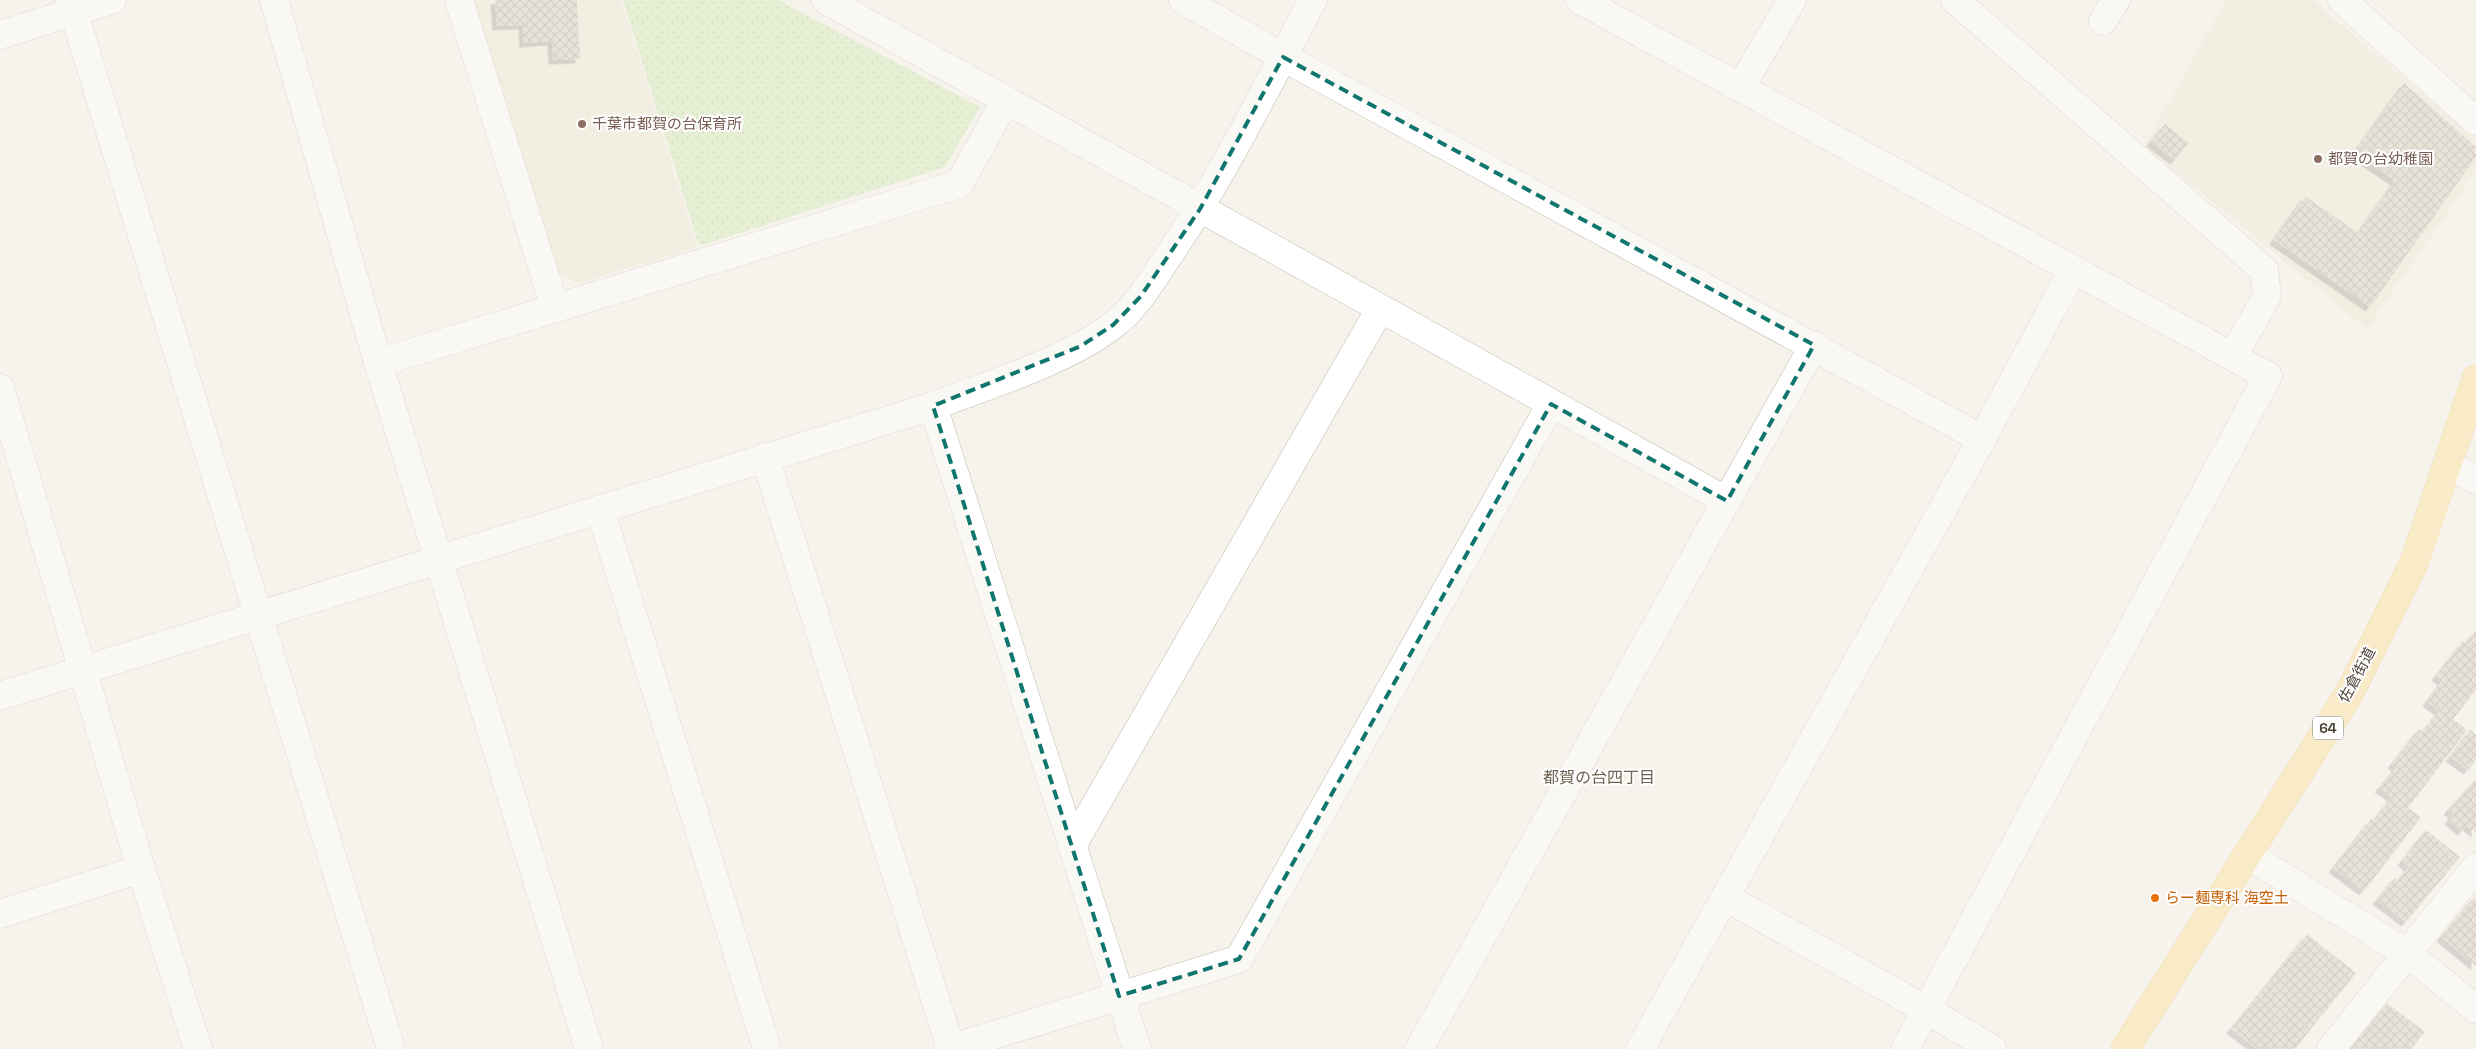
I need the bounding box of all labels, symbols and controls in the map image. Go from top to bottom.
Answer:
place label: 千葉市都賀の台保育所 [592,114,742,133]
marker: 千葉市都賀の台保育所 [576,118,588,130]
place label: 都賀の台幼稚園 [2328,149,2433,168]
marker: 都賀の台幼稚園 [2312,153,2324,165]
street label: 佐倉街道 [2334,644,2379,706]
road number: 64 [2313,716,2343,740]
district label: 都賀の台四丁目 [1543,767,1655,788]
place label: らー麺専科 海空土 [2165,888,2289,907]
marker: らー麺専科 海空土 [2149,892,2161,904]

